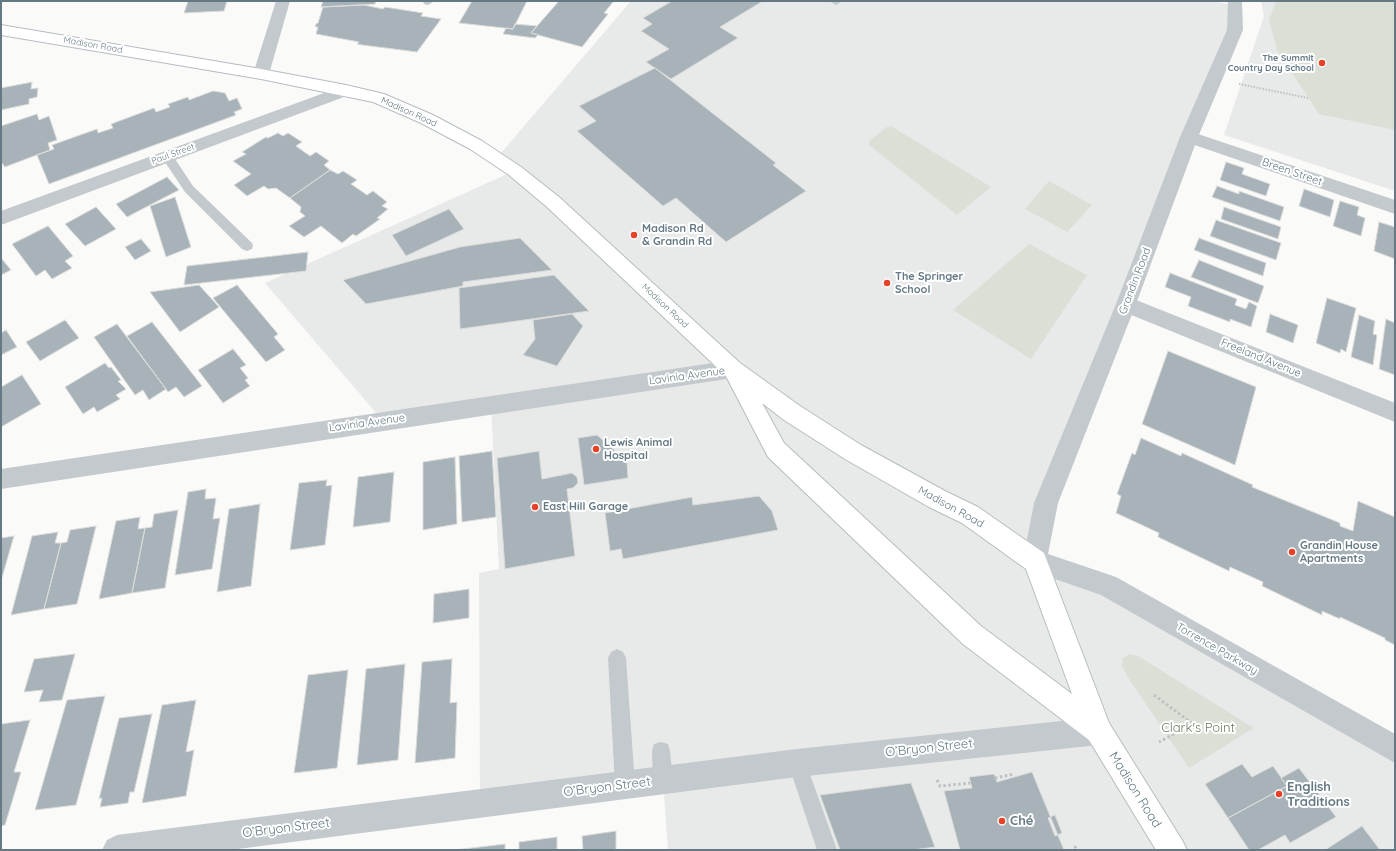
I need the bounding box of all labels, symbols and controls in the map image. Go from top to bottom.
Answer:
street label: Madison Road [63,34,123,56]
place label: The Summit Country Day School [1228,53,1314,74]
marker: The Summit Country Day School [1317,58,1327,68]
street label: Madison Road [379,95,439,129]
street label: Paul Street [150,141,196,167]
street label: Breen Street [1260,156,1324,188]
place label: Madison Rd & Grandin Rd [642,222,712,248]
marker: Madison Rd & Grandin Rd [629,230,639,240]
street label: Grandin Road [1116,246,1154,316]
place label: The Springer School [895,270,963,296]
marker: The Springer School [882,278,892,288]
street label: Madison Road [639,282,691,330]
street label: Freeland Avenue [1219,336,1303,380]
street label: Lavinia Avenue [648,364,726,388]
street label: Lavinia Avenue [328,411,406,435]
place label: Lewis Animal Hospital [604,436,672,462]
marker: Lewis Animal Hospital [591,444,601,454]
street label: Madison Road [916,483,986,531]
place label: East Hill Garage [543,500,628,514]
marker: East Hill Garage [530,502,540,512]
place label: Grandin House Apartments [1300,539,1378,565]
marker: Grandin House Apartments [1287,547,1297,557]
street label: Torrence Parkway [1174,620,1260,678]
park label: Clark's Point [1161,720,1235,736]
street label: O’Bryon Street [885,736,973,760]
street label: Madison Road [1105,749,1165,831]
street label: O’Bryon Street [563,774,651,800]
place label: English Traditions [1287,779,1350,810]
marker: English Traditions [1274,789,1284,799]
place label: Ché [1010,813,1033,829]
street label: O’Bryon Street [242,815,330,841]
marker: Ché [997,816,1007,826]

